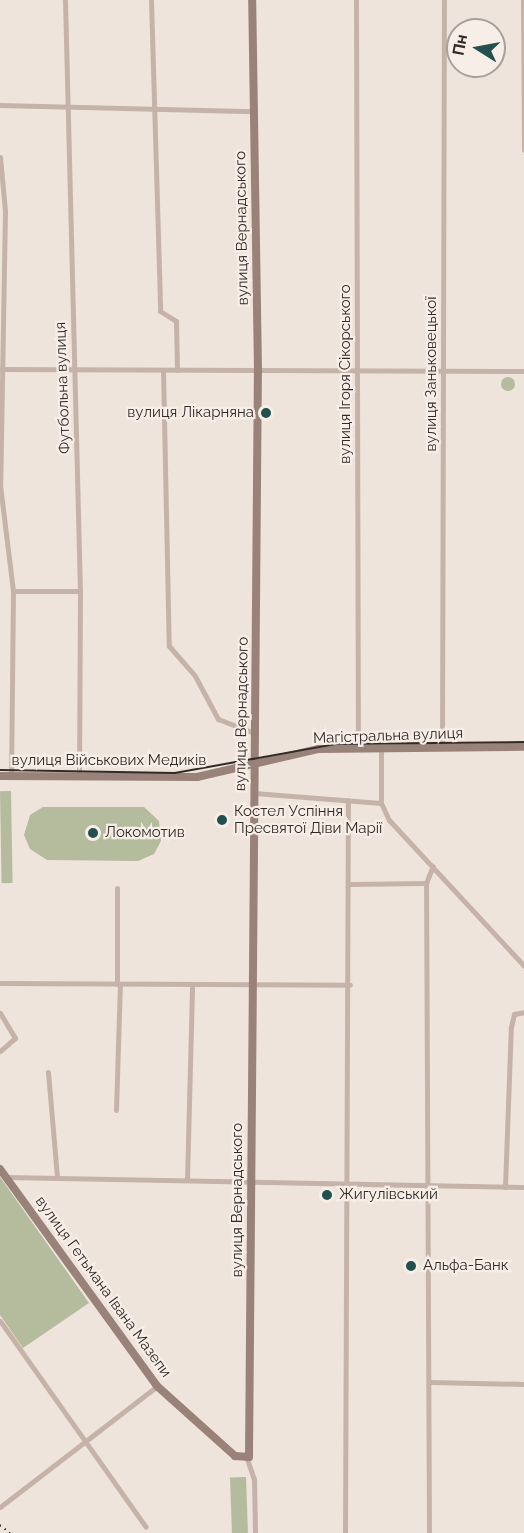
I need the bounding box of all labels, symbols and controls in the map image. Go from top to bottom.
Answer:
north arrow [446,18,506,78]
text: Пн [448,33,471,57]
street label: вулиця Вернадського [232,151,252,305]
street label: вулиця Ігоря Сікорського [337,284,355,464]
street label: вулиця Заньковецької [423,296,441,452]
street label: Футбольна вулиця [52,322,74,454]
place label: вулиця Лікарняна [127,404,254,422]
marker: вулиця Лікарняна [259,406,273,420]
street label: вулиця Вернадського [232,637,252,791]
street label: Магістральна вулиця [313,724,463,748]
street label: вулиця Військових Медиків [12,752,206,770]
place label: Костел Успіння Пресвятої Діви Марії [234,802,382,837]
marker: Костел Успіння Пресвятої Діви Марії [215,813,229,827]
place label: Локомотив [105,824,185,842]
marker: Локомотив [86,826,100,840]
street label: вулиця Вернадського [229,1123,247,1277]
place label: Жигулівський [339,1186,438,1204]
marker: Жигулівський [320,1188,334,1202]
street label: вулиця Гетьмана Івана Мазепи [31,1193,175,1381]
place label: Альфа-Банк [423,1257,508,1275]
marker: Альфа-Банк [404,1259,418,1273]

